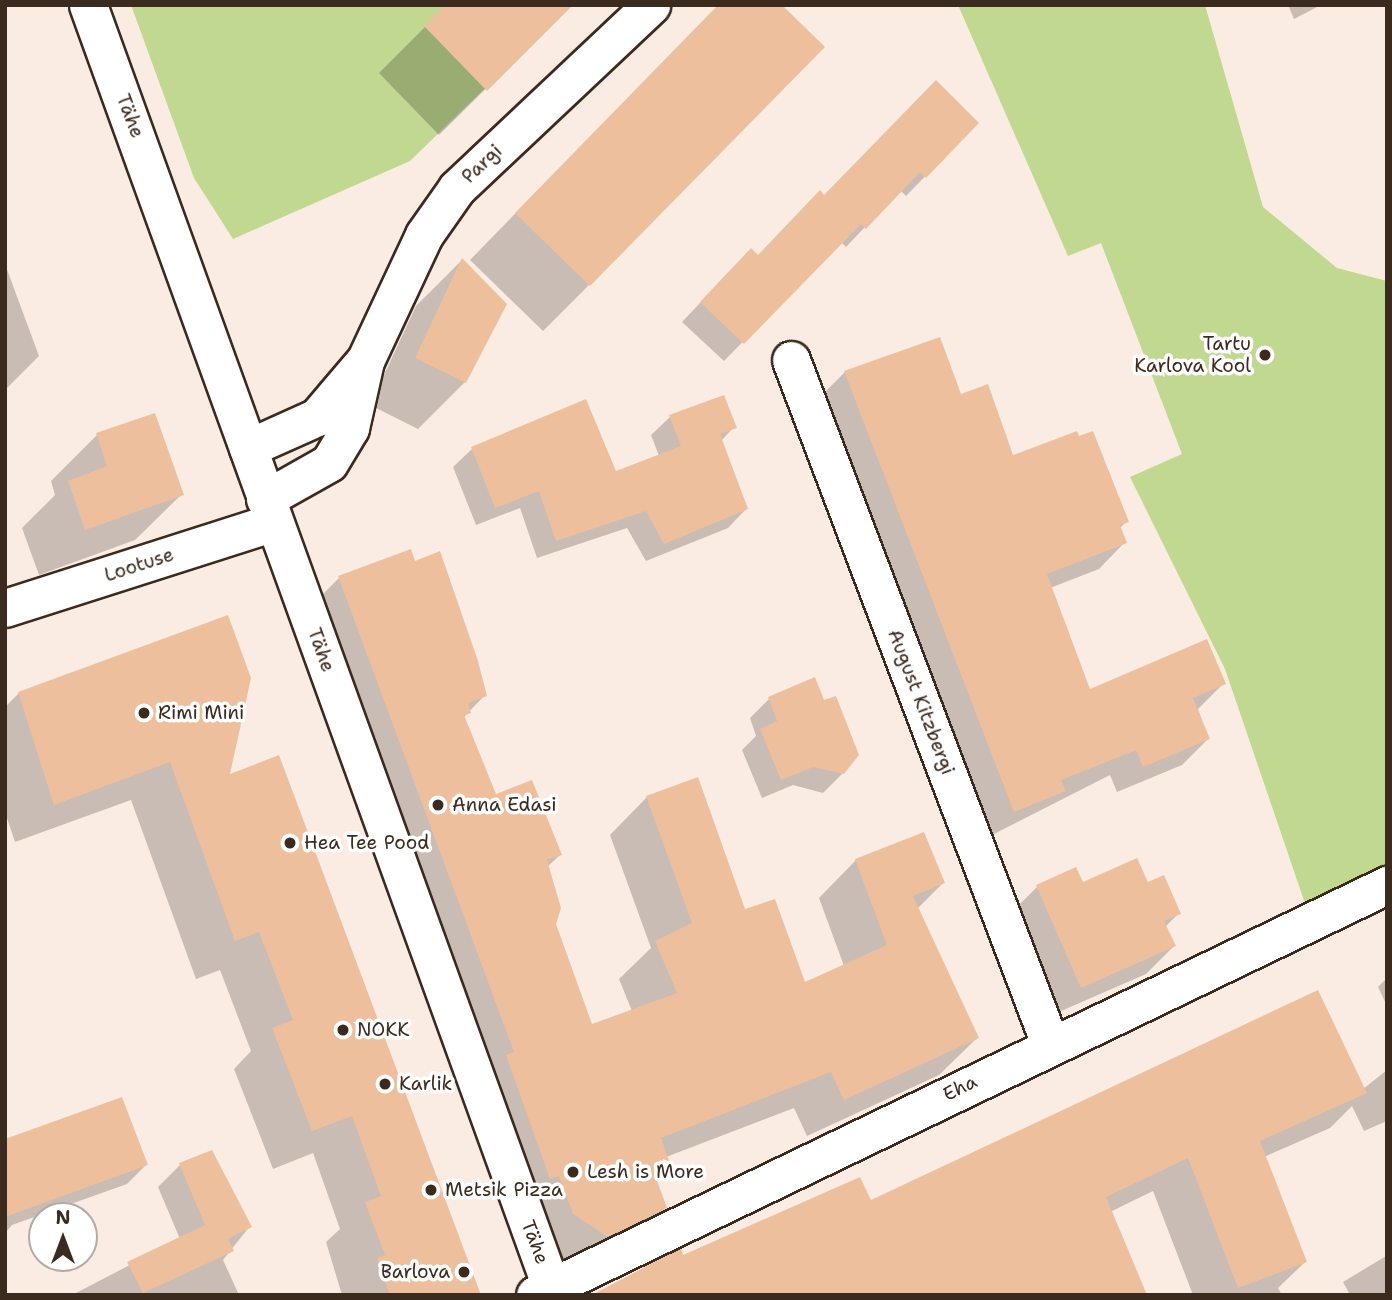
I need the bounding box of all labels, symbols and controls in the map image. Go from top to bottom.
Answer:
street label: Tähe [111,91,149,141]
street label: Pargi [457,140,507,188]
place label: Tartu Karlova Kool [1134,333,1251,377]
marker: Tartu Karlova Kool [1257,347,1273,363]
street label: Lootuse [102,543,176,587]
street label: Tähe [303,625,339,675]
street label: August Kitzbergi [883,626,959,778]
place label: Rimi Mini [158,702,244,724]
marker: Rimi Mini [136,705,152,721]
place label: Anna Edasi [452,794,557,816]
marker: Anna Edasi [430,797,446,813]
place label: Hea Tee Pood [304,832,429,854]
marker: Hea Tee Pood [282,835,298,851]
place label: NOKK [357,1019,409,1041]
marker: NOKK [335,1022,351,1038]
street label: Eha [939,1070,981,1106]
place label: Karlik [399,1073,452,1095]
marker: Karlik [377,1076,393,1092]
place label: Lesh is More [587,1161,704,1183]
marker: Lesh is More [565,1164,581,1180]
place label: Metsik Pizza [445,1179,563,1201]
marker: Metsik Pizza [423,1182,439,1198]
north arrow [28,1202,98,1272]
text: N [55,1205,71,1230]
street label: Tähe [516,1217,554,1267]
place label: Barlova [381,1261,450,1283]
marker: Barlova [456,1264,472,1280]

